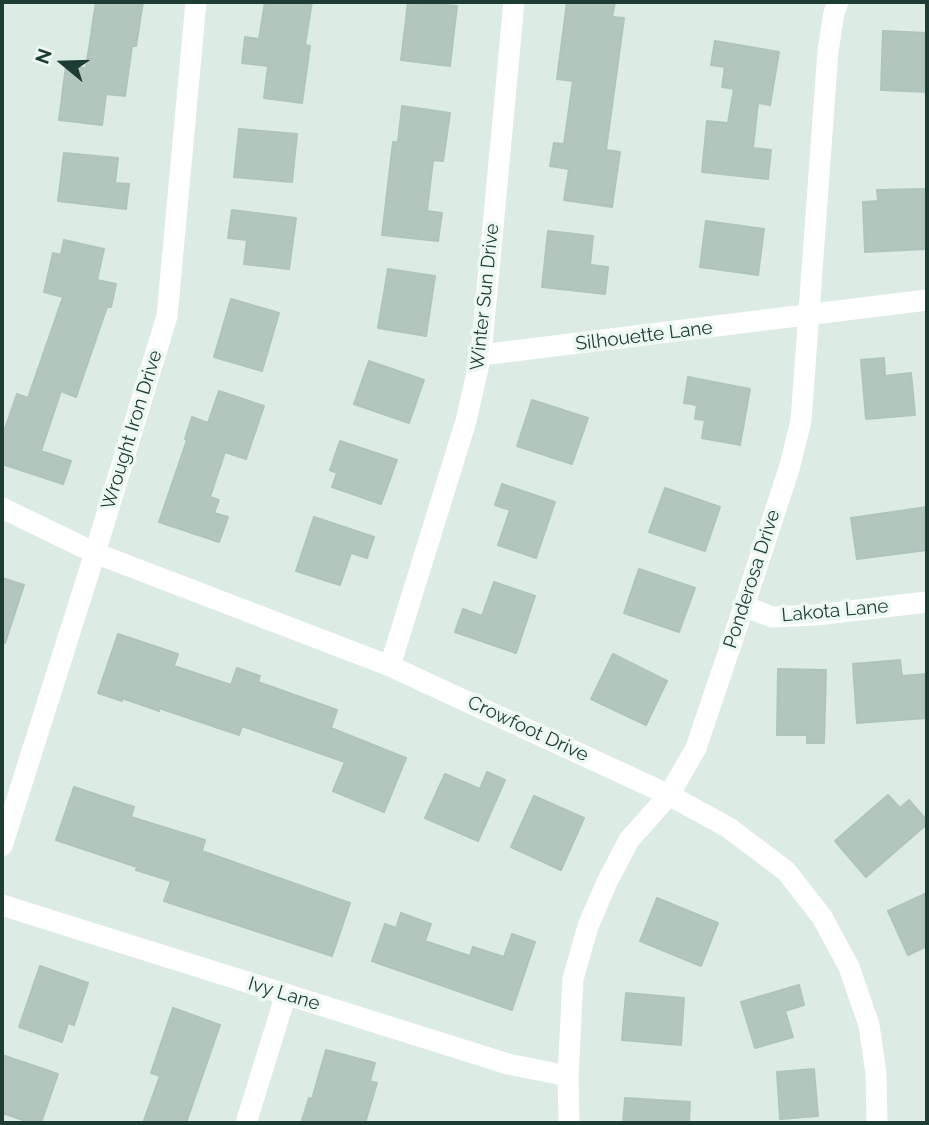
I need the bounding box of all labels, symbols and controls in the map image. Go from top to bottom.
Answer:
north arrow [28,28,98,98]
text: N [30,46,56,67]
street label: Winter Sun Drive [466,222,504,372]
street label: Silhouette Lane [574,316,714,356]
street label: Wrought Iron Drive [97,347,167,513]
street label: Ponderosa Drive [719,507,785,651]
street label: Lakota Lane [781,595,889,627]
street label: Crowfoot Drive [464,691,592,767]
street label: Ivy Lane [245,972,323,1016]

